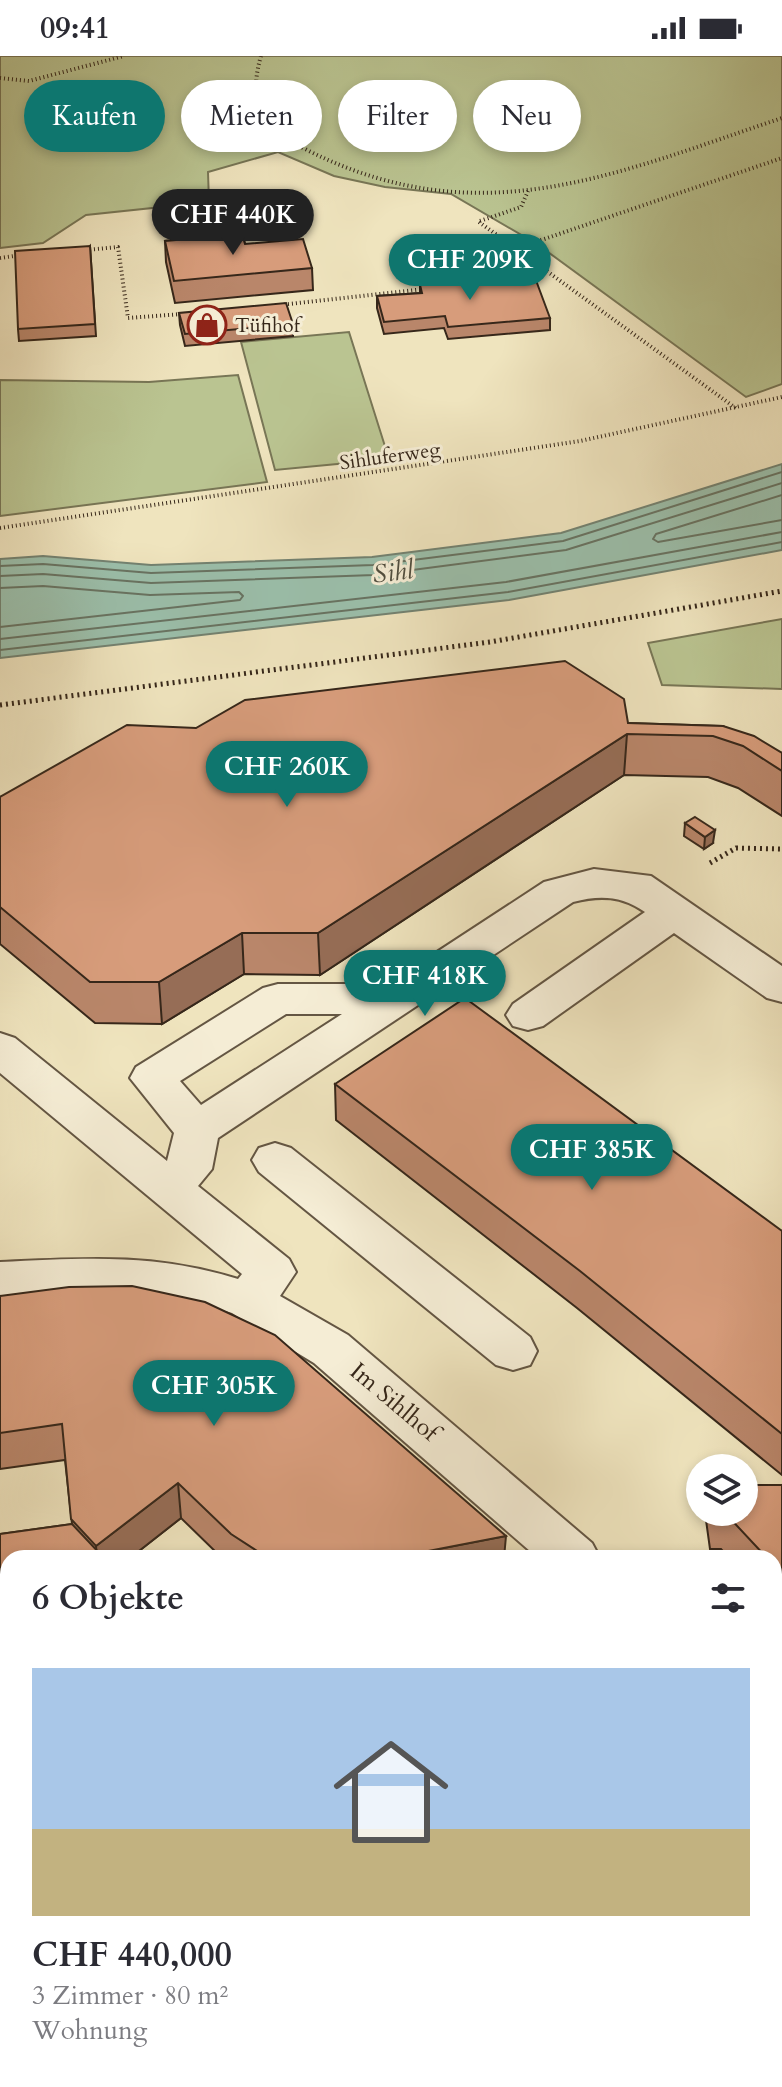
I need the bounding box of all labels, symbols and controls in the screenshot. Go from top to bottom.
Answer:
text: 09:41 [40,8,110,49]
chip: Kaufen [24,80,165,152]
chip: Mieten [181,80,322,152]
chip: Filter [338,80,457,152]
chip: Neu [473,80,581,152]
pin: CHF 440K [150,189,316,257]
text: CHF 440K [170,197,296,232]
pin: CHF 209K [387,234,553,302]
text: CHF 209K [407,242,533,277]
shop icon: Tüfihof [186,304,228,346]
place label: Tüfihof [235,312,303,339]
street label: Sihluferweg [338,435,443,476]
water label: Sihl [371,552,416,592]
pin: CHF 260K [204,741,370,809]
text: CHF 260K [224,749,350,784]
pin: CHF 418K [342,950,508,1018]
text: CHF 418K [362,958,488,993]
pin: CHF 385K [509,1124,675,1192]
text: CHF 385K [529,1132,655,1167]
street label: Im Sihlhof [343,1355,448,1451]
pin: CHF 305K [131,1360,297,1428]
text: CHF 305K [151,1368,277,1403]
map controls [686,1454,758,1526]
button: layers [686,1454,758,1526]
text: 6 Objekte [32,1575,184,1621]
icon: filters [706,1576,750,1620]
icon: home [319,1720,463,1864]
text: CHF 440,000 [32,1932,232,1978]
text: 3 Zimmer · 80 m² [32,1978,228,2013]
text: Wohnung [32,2013,147,2048]

